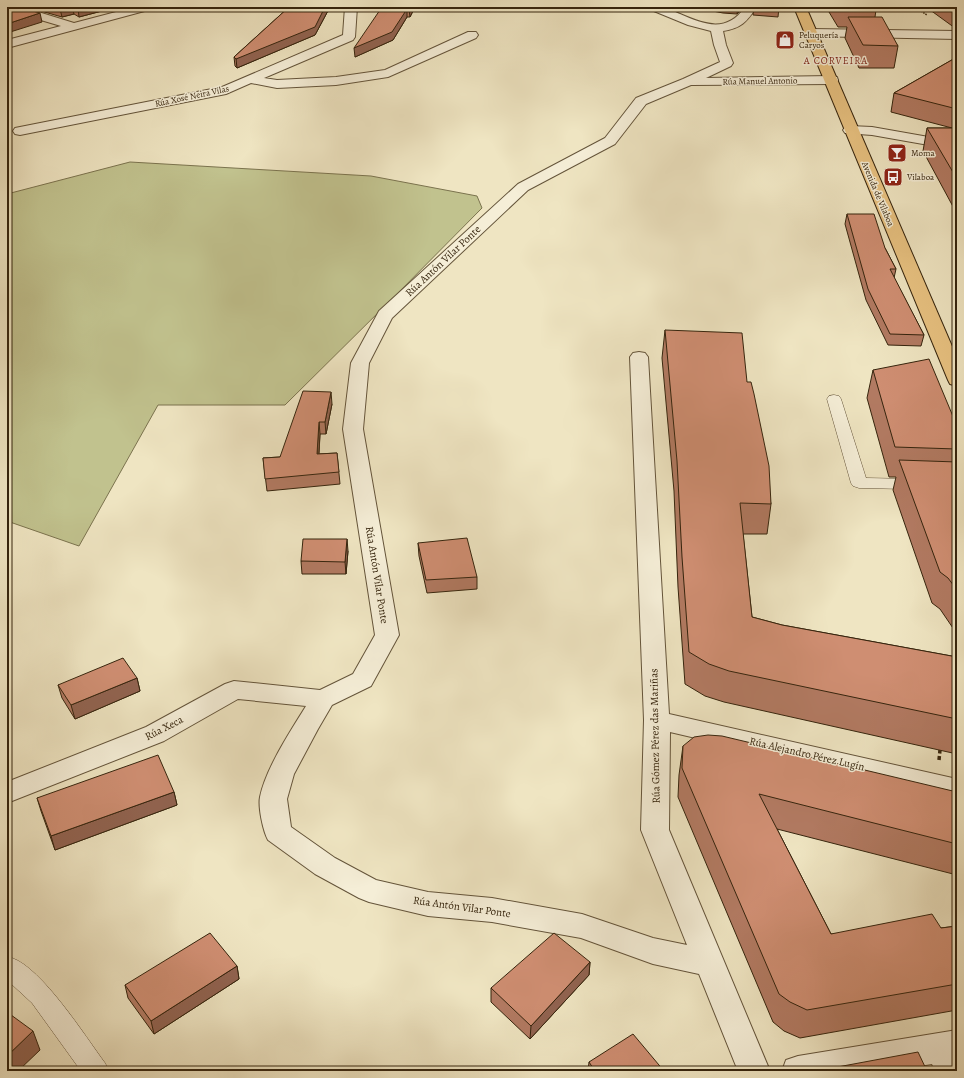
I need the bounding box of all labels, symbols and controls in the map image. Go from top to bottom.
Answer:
shop icon: Peluquería Caryos [774,29,796,51]
place label: Peluquería Caryos [799,29,839,51]
district label: A CORVEIRA [803,54,868,67]
street label: Rúa Manuel Antonio [722,74,798,88]
street label: Rúa Xosé Neira Vilas [154,82,231,110]
bar icon: Moma [886,142,908,164]
place label: Moma [911,147,935,159]
street label: Avenida de Vilaboa [859,159,897,229]
bus stop icon: Vilaboa [882,166,904,188]
place label: Vilaboa [906,171,935,183]
street label: Rúa Antón Vilar Ponte [402,222,484,300]
street label: Rúa Antón Vilar Ponte [362,525,392,625]
street label: Rúa Gómez Pérez das Mariñas [646,668,664,804]
street label: Rúa Xeca [142,712,187,744]
street label: Rúa Alejandro Pérez Lugín [748,733,866,775]
street label: Rúa Antón Vilar Ponte [412,893,512,921]

